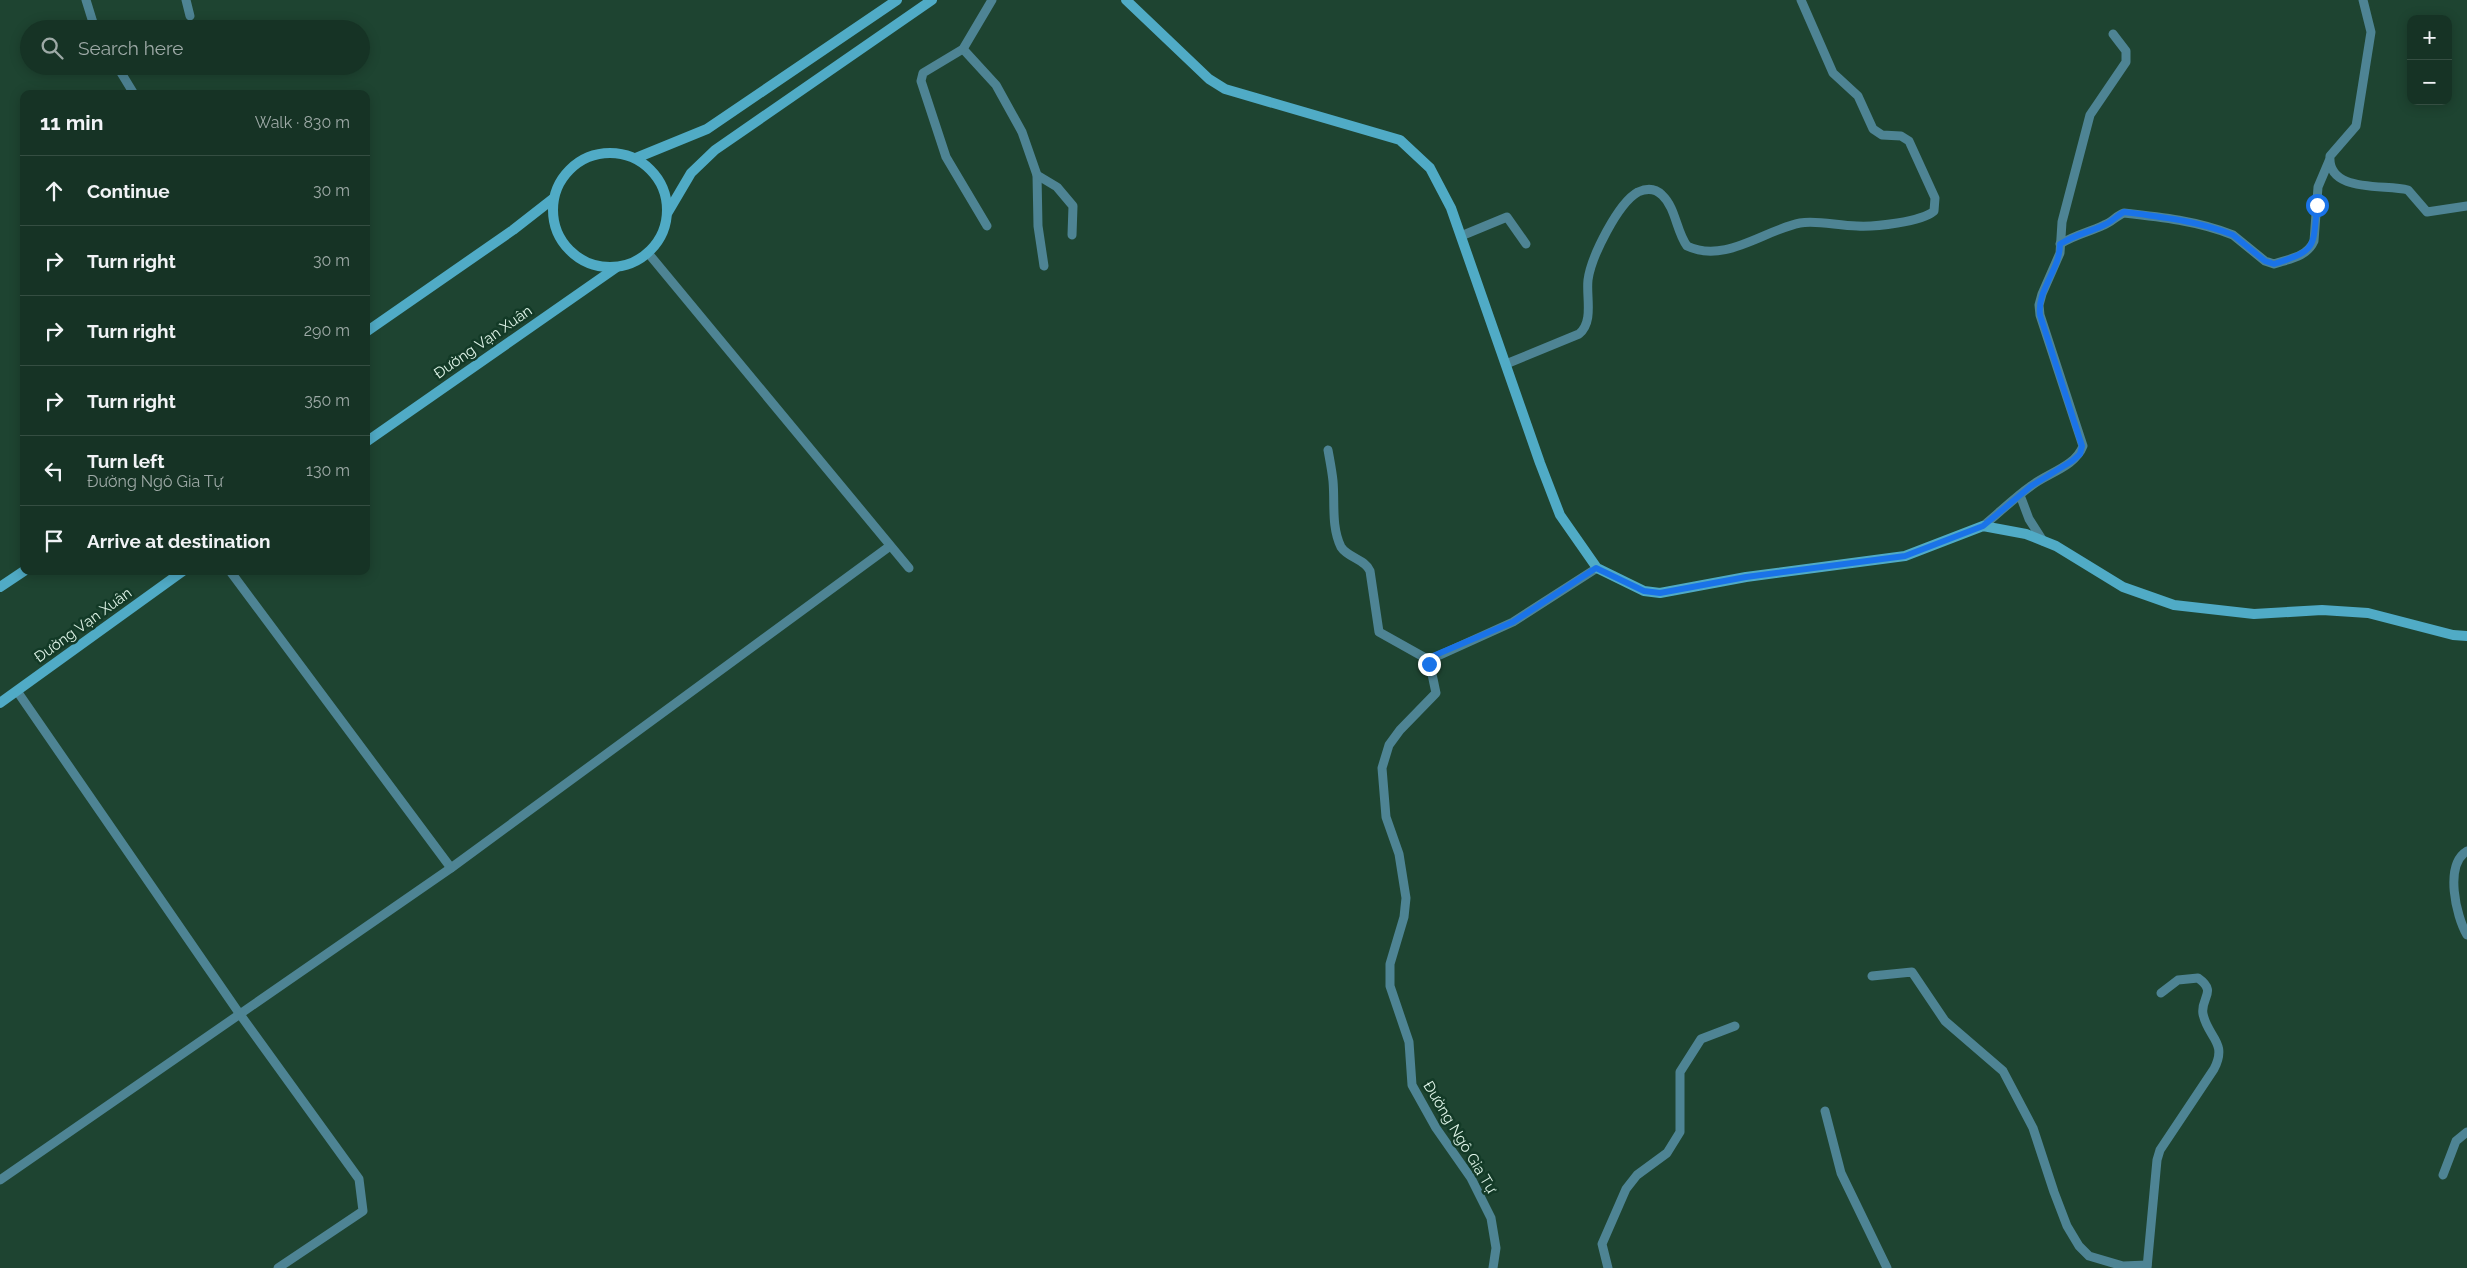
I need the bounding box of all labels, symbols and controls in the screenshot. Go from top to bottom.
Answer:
map controls [2407,15,2452,105]
button: + [2407,15,2452,60]
search box [20,20,370,75]
icon: search [38,34,66,62]
text: Search here [78,37,184,59]
button: − [2407,60,2452,105]
text: 11 min [40,110,103,135]
text: Walk · 830 m [255,113,350,132]
icon: ahead [40,177,68,205]
text: Continue [87,180,170,202]
text: 30 m [313,181,350,200]
route start [2306,194,2329,217]
icon: right [40,247,68,275]
text: Turn right [87,250,176,272]
text: 30 m [313,251,350,270]
street label: Đường Vạn Xuân [430,301,536,383]
icon: right [40,317,68,345]
text: Turn right [87,320,176,342]
text: 290 m [304,321,350,340]
icon: right [40,387,68,415]
text: Turn right [87,390,176,412]
text: 350 m [304,391,350,410]
text: Turn left [87,450,164,472]
icon: left [40,457,68,485]
text: 130 m [306,461,350,480]
text: Đường Ngô Gia Tự [87,472,223,491]
icon: arrive [40,527,68,555]
text: Arrive at destination [87,530,271,552]
street label: Đường Vạn Xuân [31,584,135,666]
route end [1418,653,1441,676]
street label: Đường Ngô Gia Tự [1419,1078,1501,1197]

